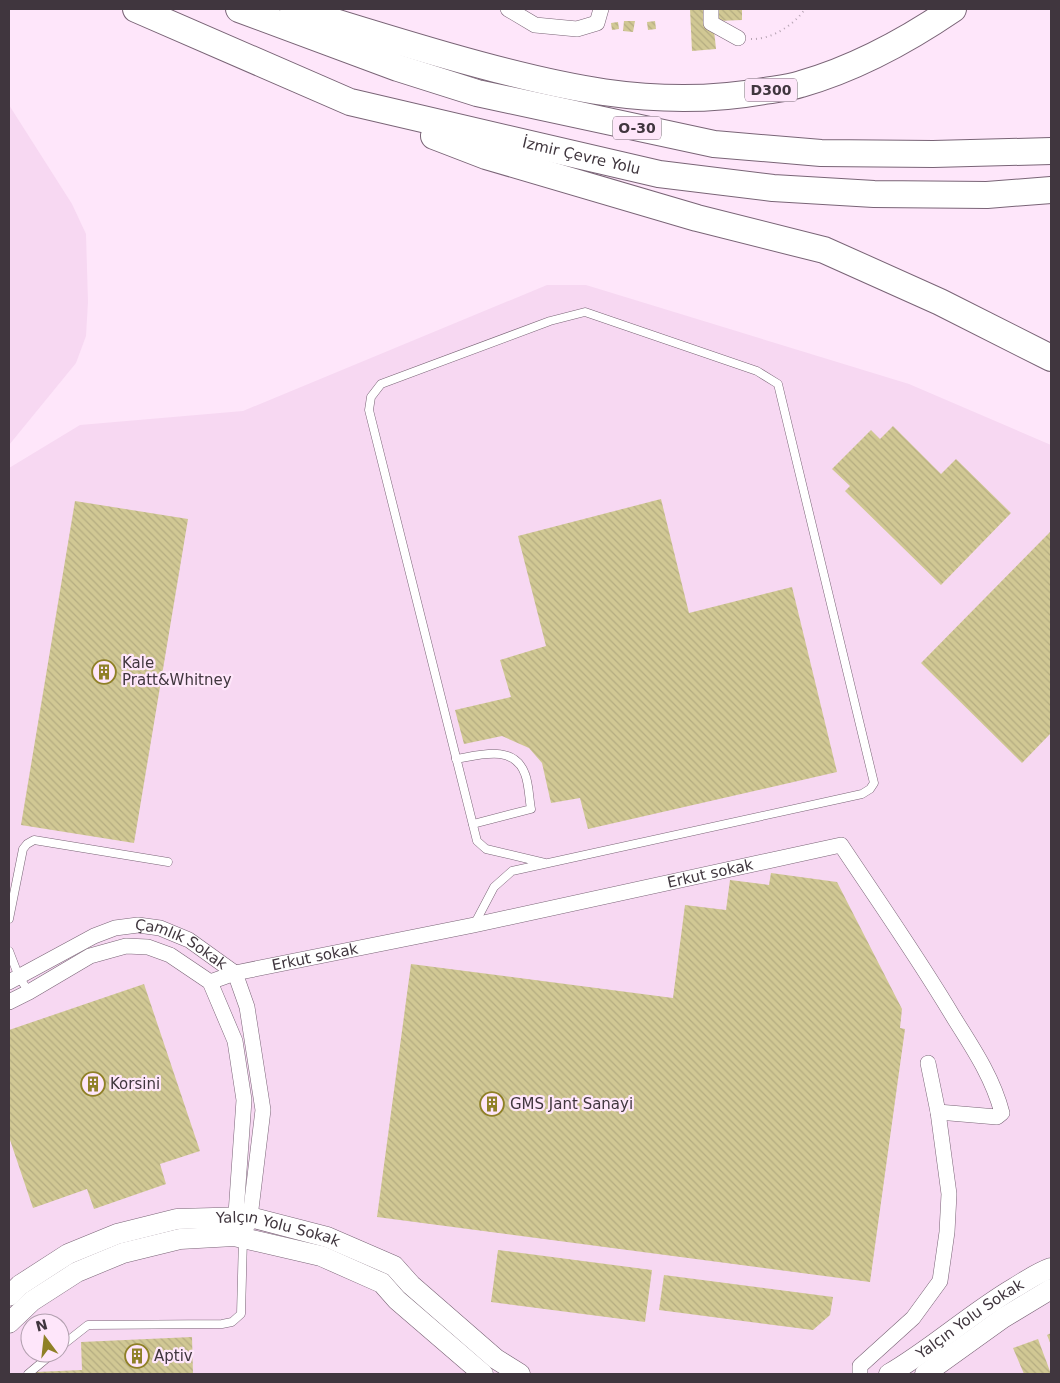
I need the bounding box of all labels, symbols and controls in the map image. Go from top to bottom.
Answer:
road number: D300 [745,78,797,102]
road number: O-30 [613,116,661,140]
street label: İzmir Çevre Yolu [521,133,642,178]
place label: Kale Pratt&Whitney [122,654,232,689]
building icon: Kale Pratt&Whitney [91,659,117,685]
street label: Erkut sokak [665,855,755,892]
street label: Çamlık Sokak [134,916,231,974]
street label: Erkut sokak [270,939,360,974]
building icon: Korsini [80,1071,106,1097]
place label: Korsini [110,1075,160,1093]
building icon: GMS Jant Sanayi [479,1091,505,1117]
place label: GMS Jant Sanayi [510,1095,633,1113]
street label: Yalçın Yolu Sokak [215,1208,343,1251]
street label: Yalçın Yolu Sokak [912,1275,1027,1363]
north arrow [20,1313,70,1363]
text: N [34,1316,49,1335]
building icon: Aptiv [124,1343,150,1369]
place label: Aptiv [154,1347,193,1365]

